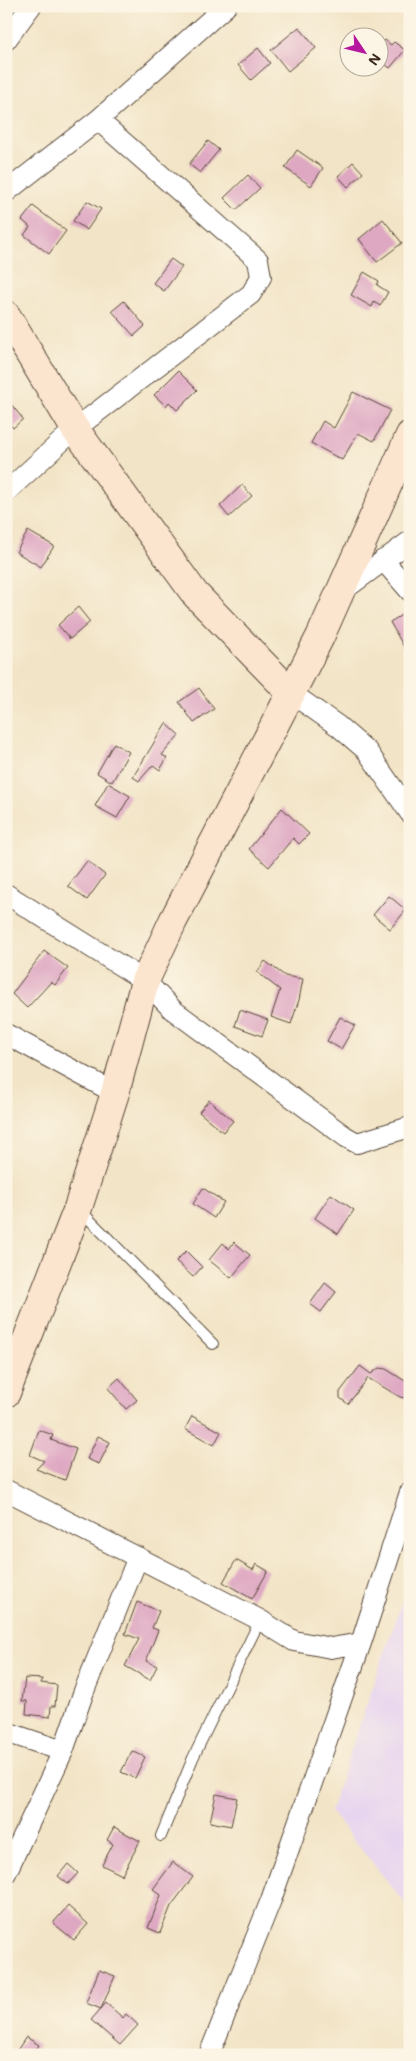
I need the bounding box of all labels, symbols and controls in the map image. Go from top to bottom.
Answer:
north arrow [338,28,388,78]
text: N [364,50,386,70]

